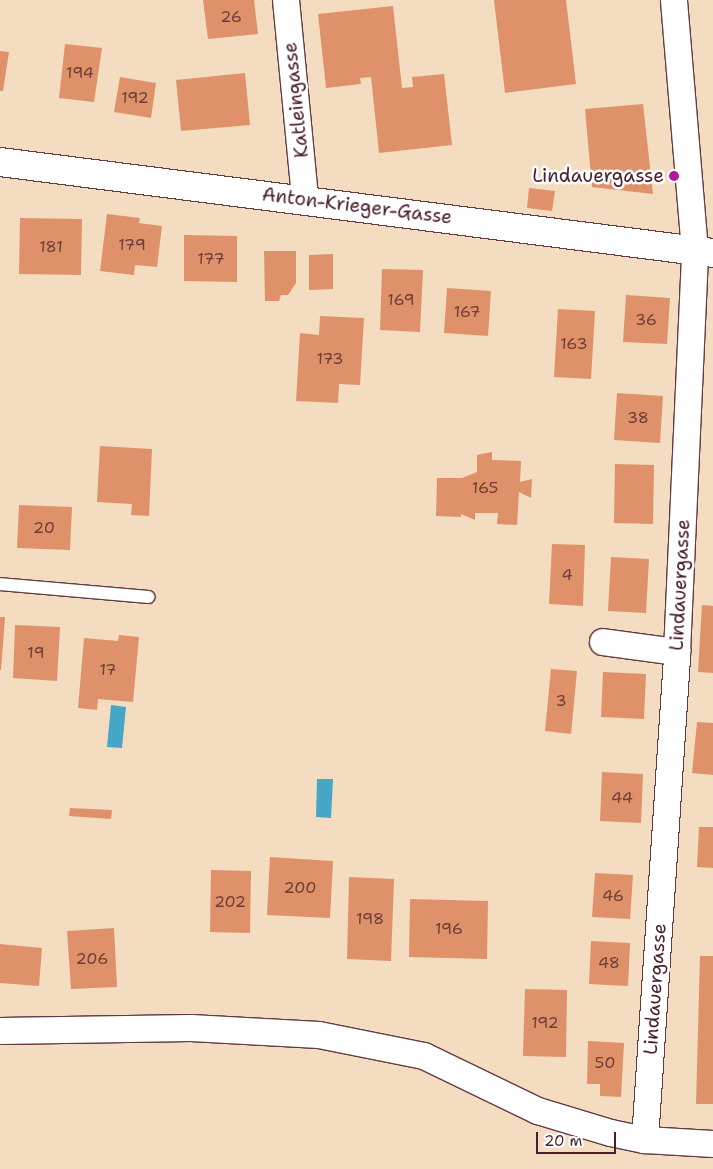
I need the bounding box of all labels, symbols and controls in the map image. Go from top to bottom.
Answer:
house number: 26 [220,7,242,27]
street label: Katleingasse [279,41,313,159]
house number: 194 [66,63,94,83]
house number: 192 [121,88,149,108]
place label: Lindauergasse [532,165,664,187]
marker: Lindauergasse [668,170,680,182]
street label: Anton-Krieger-Gasse [261,183,453,229]
house number: 179 [118,235,146,255]
house number: 181 [39,237,63,257]
house number: 177 [197,249,225,269]
house number: 169 [387,290,415,310]
house number: 167 [454,302,480,322]
house number: 36 [635,310,657,330]
house number: 163 [560,334,588,354]
house number: 173 [316,349,344,369]
house number: 38 [627,408,649,428]
house number: 165 [472,478,498,498]
house number: 20 [33,518,55,538]
street label: Lindauergasse [665,519,695,651]
house number: 4 [561,565,573,585]
house number: 19 [27,643,45,663]
house number: 17 [99,660,117,680]
house number: 3 [555,691,567,711]
house number: 44 [611,788,633,808]
house number: 200 [284,878,316,898]
house number: 46 [602,886,624,906]
house number: 202 [214,892,246,912]
house number: 198 [356,909,384,929]
house number: 196 [435,919,463,939]
street label: Lindauergasse [639,922,671,1056]
house number: 206 [76,949,108,969]
house number: 48 [598,953,620,973]
house number: 192 [531,1013,559,1033]
house number: 50 [595,1053,615,1073]
scale bar [538,1122,618,1154]
text: 20 m [544,1131,583,1151]

